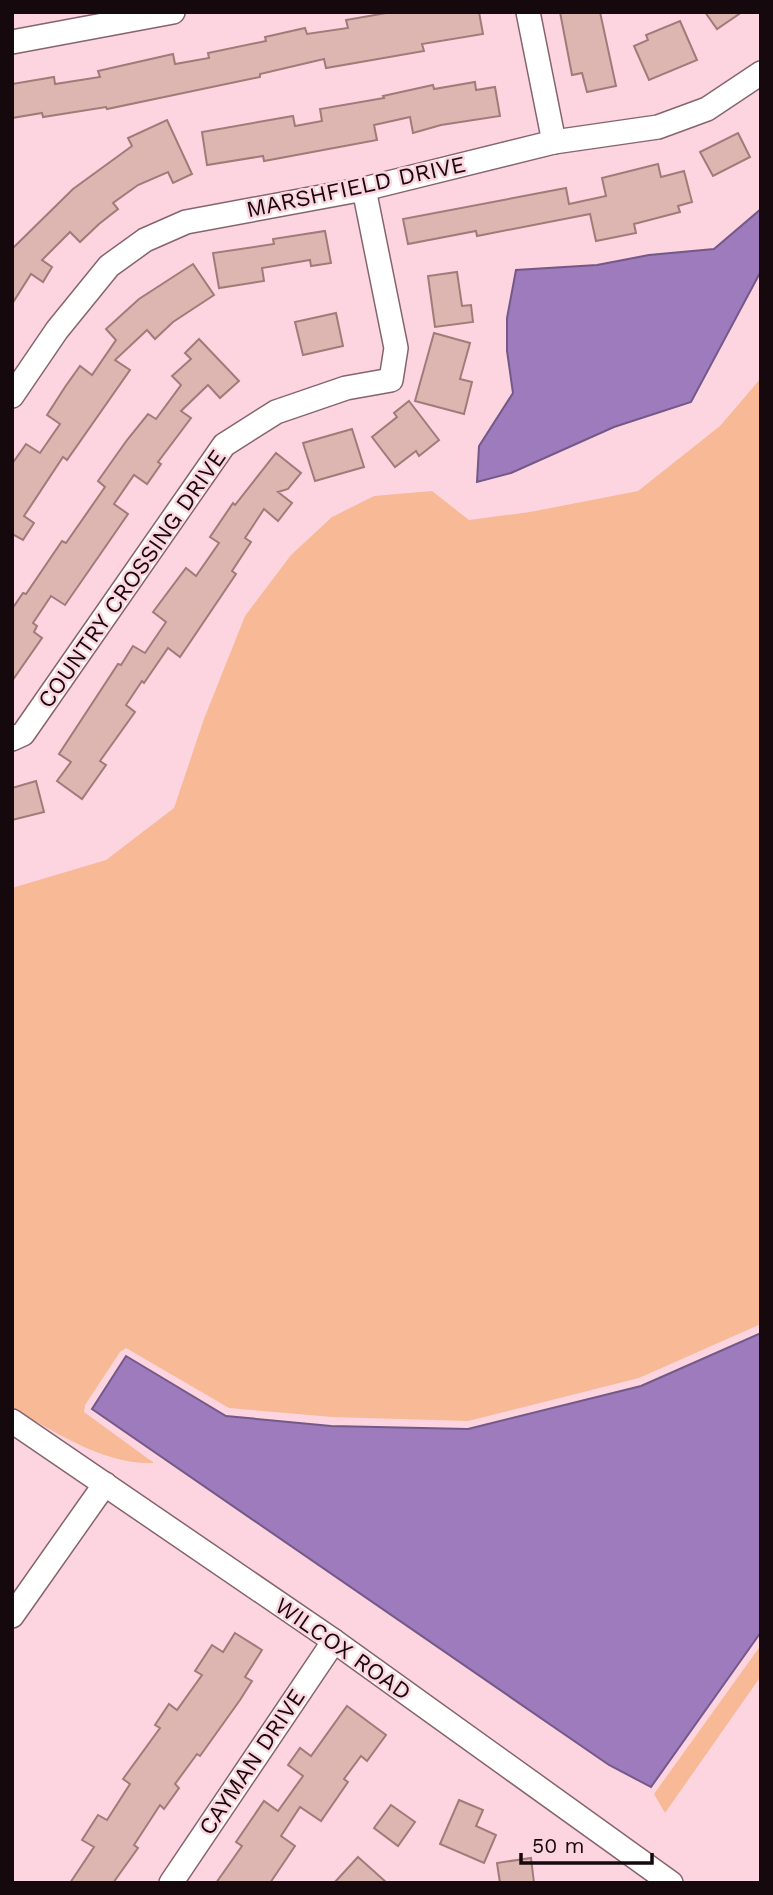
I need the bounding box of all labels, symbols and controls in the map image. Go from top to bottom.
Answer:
street label: MARSHFIELD DRIVE [244,151,468,223]
street label: COUNTRY CROSSING DRIVE [32,445,232,713]
street label: WILCOX ROAD [270,1592,416,1706]
street label: CAYMAN DRIVE [193,1684,311,1840]
scale bar [521,1822,652,1866]
text: 50 m [532,1833,584,1858]

